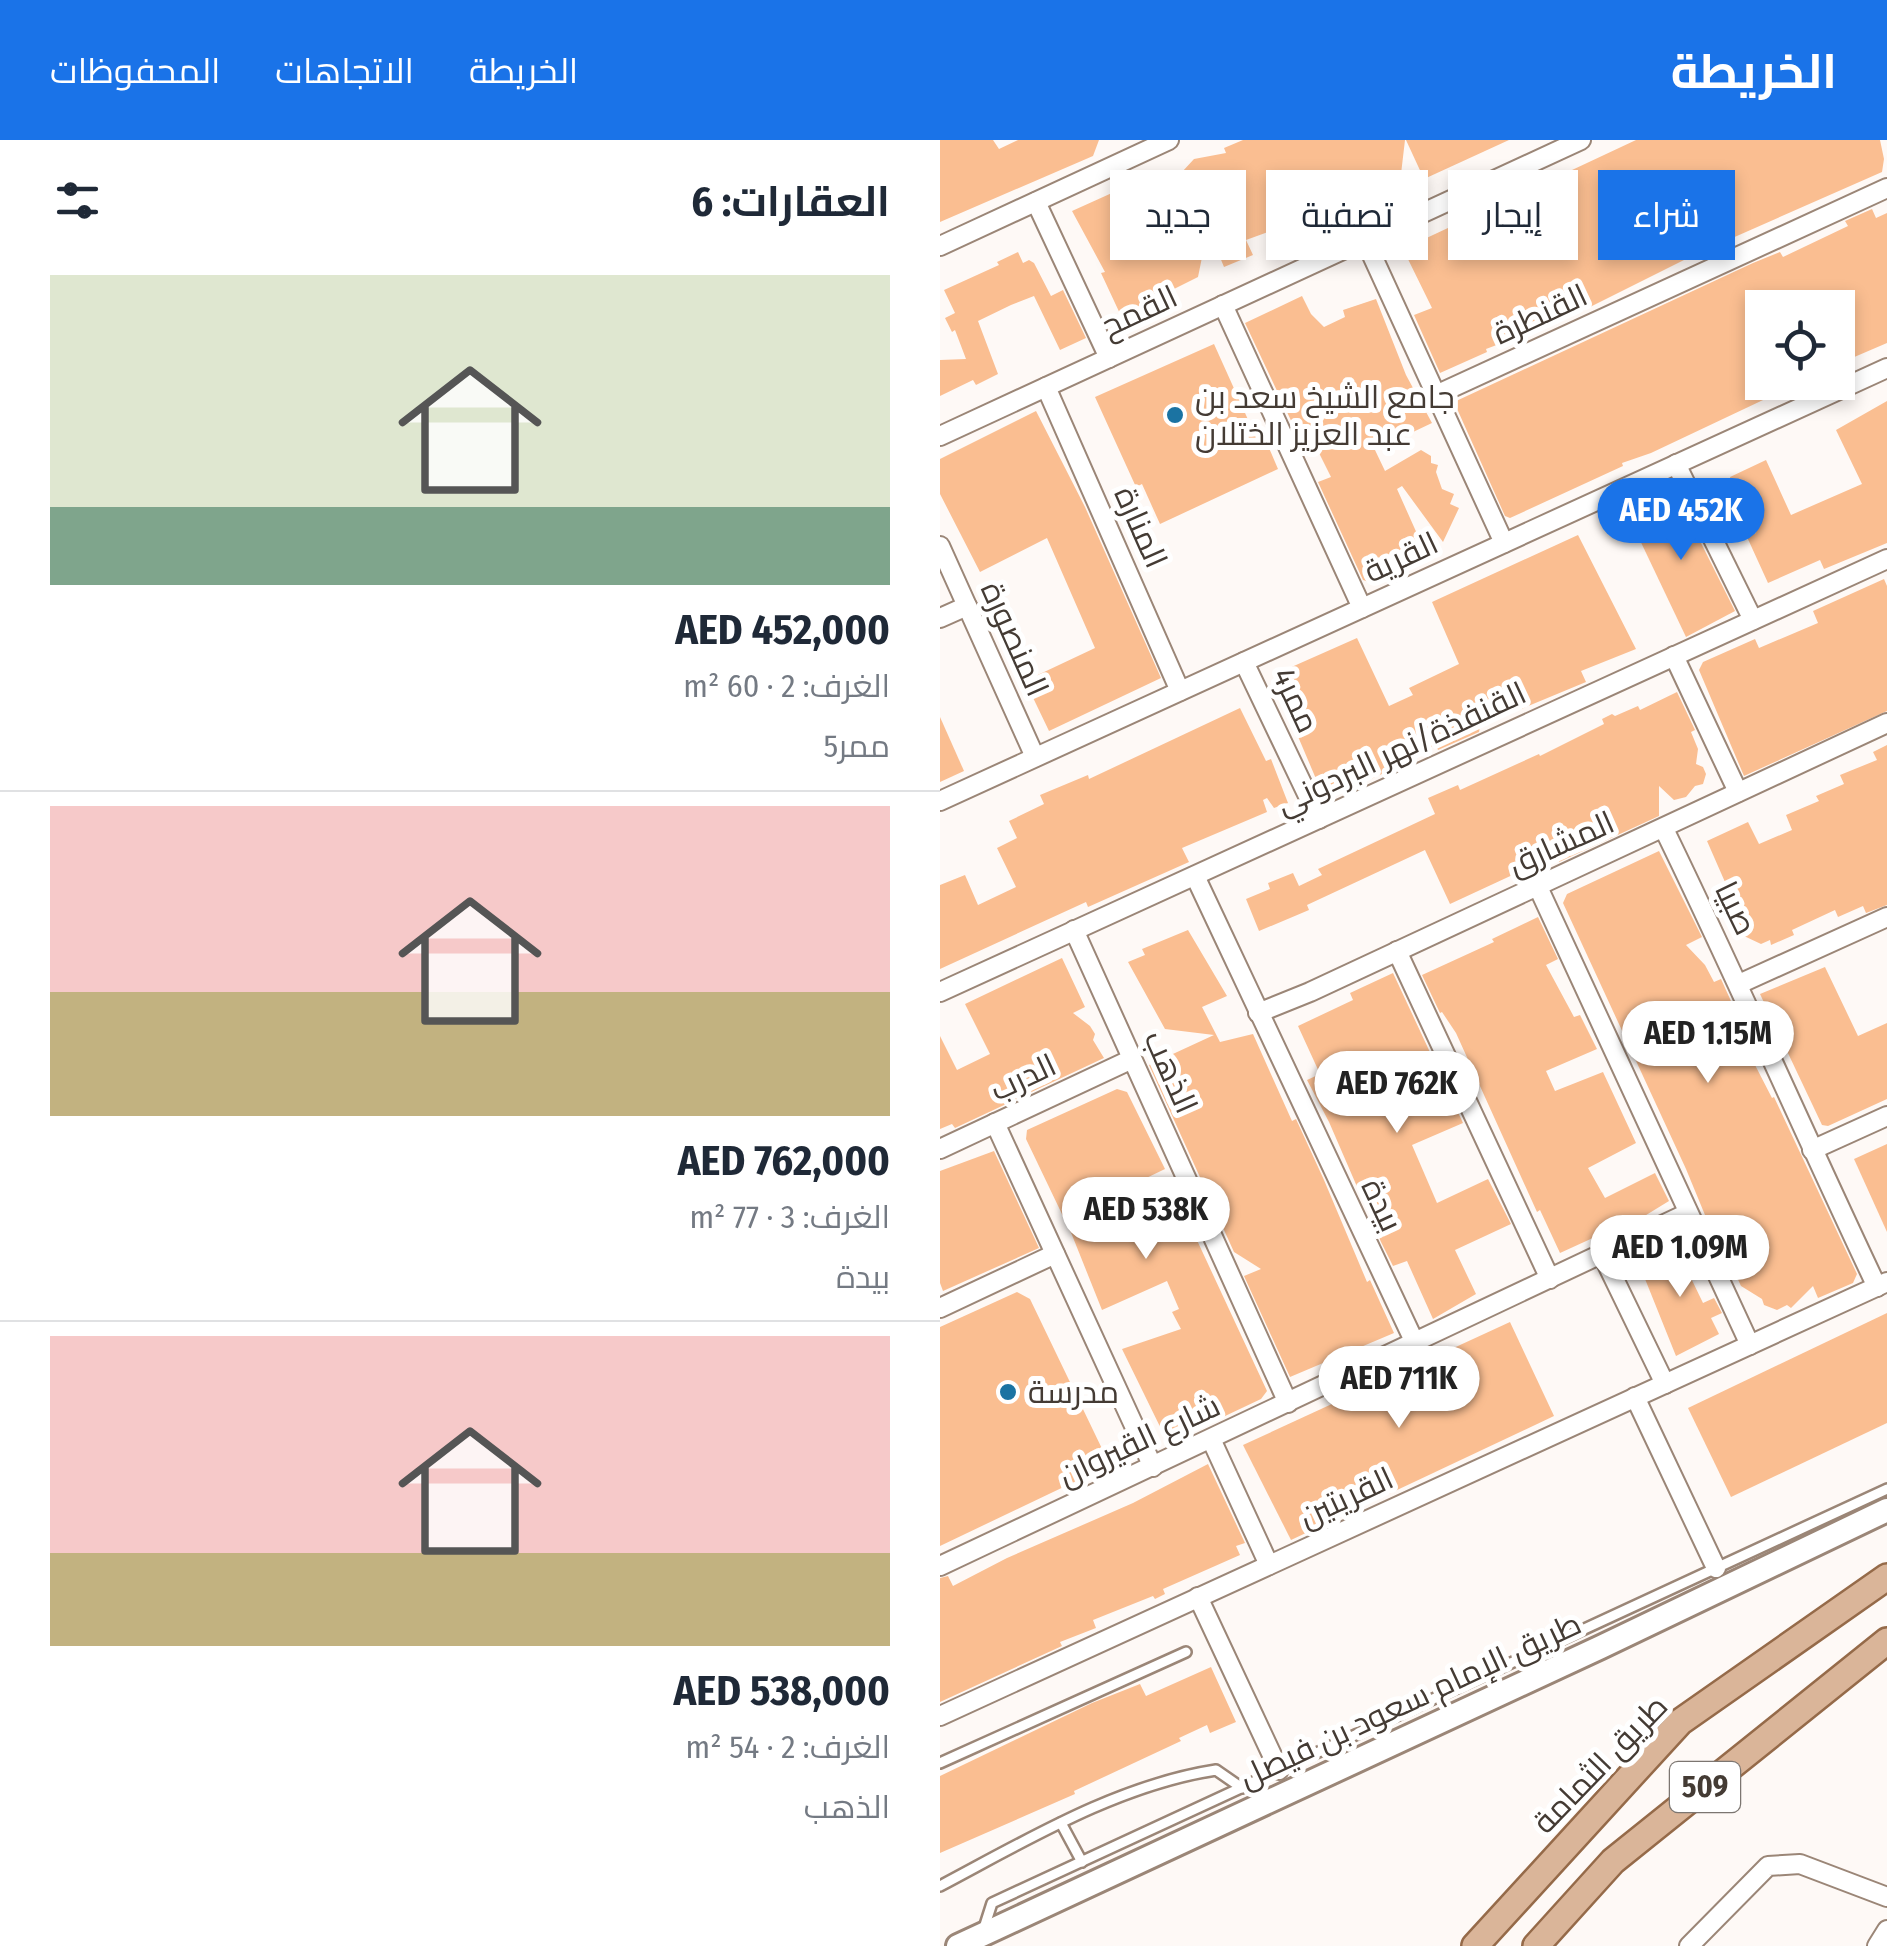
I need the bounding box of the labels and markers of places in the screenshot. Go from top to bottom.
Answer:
place label: جامع الشيخ سعد بن عبد العزيز الختلان [1195,378,1455,453]
marker: جامع الشيخ سعد بن عبد العزيز الختلان [1164,404,1186,426]
pin: AED 452K [1578,478,1784,563]
pin: AED 1.15M [1594,1001,1822,1086]
pin: AED 762K [1294,1051,1500,1136]
pin: AED 538K [1043,1177,1249,1262]
pin: AED 1.09M [1566,1215,1794,1300]
pin: AED 711K [1296,1346,1502,1431]
place label: مدرسة [1028,1373,1119,1411]
marker: مدرسة [997,1381,1019,1403]

